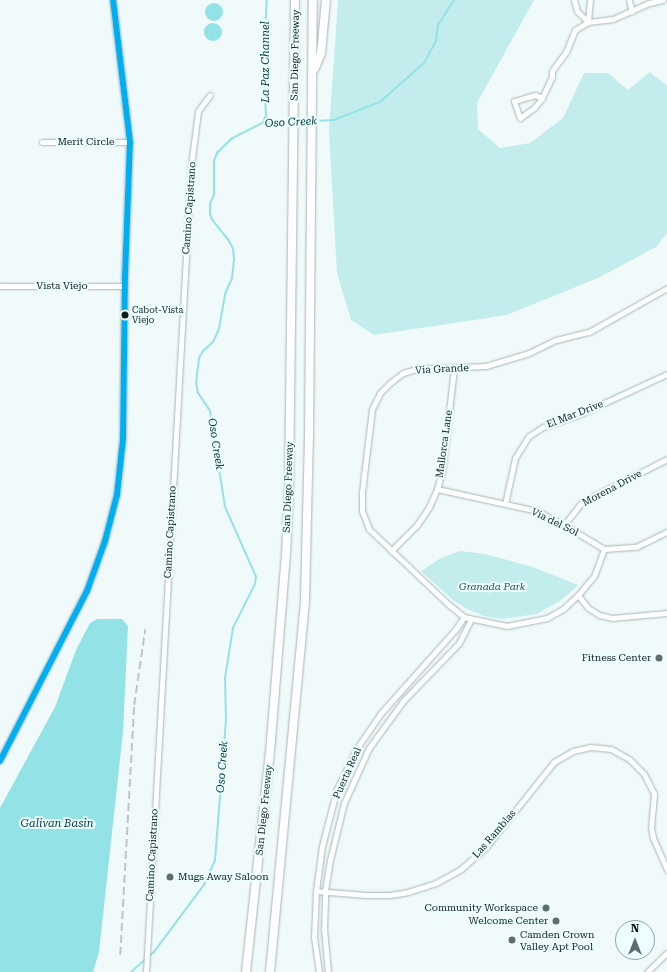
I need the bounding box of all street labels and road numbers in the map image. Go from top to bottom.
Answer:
street label: San Diego Freeway [288,9,302,101]
street label: Merit Circle [57,136,115,148]
street label: Camino Capistrano [180,161,198,255]
street label: Vista Viejo [36,280,88,292]
street label: Via Grande [415,362,469,376]
street label: El Mar Drive [545,398,605,430]
street label: Mallorca Lane [433,409,455,479]
street label: San Diego Freeway [280,441,296,533]
street label: Morena Drive [580,467,644,509]
street label: Camino Capistrano [162,485,178,579]
street label: Via del Sol [529,505,581,539]
street label: Puerta Real [330,745,364,801]
street label: San Diego Freeway [253,764,275,856]
street label: Las Ramblas [470,807,518,861]
street label: Camino Capistrano [144,808,160,902]

